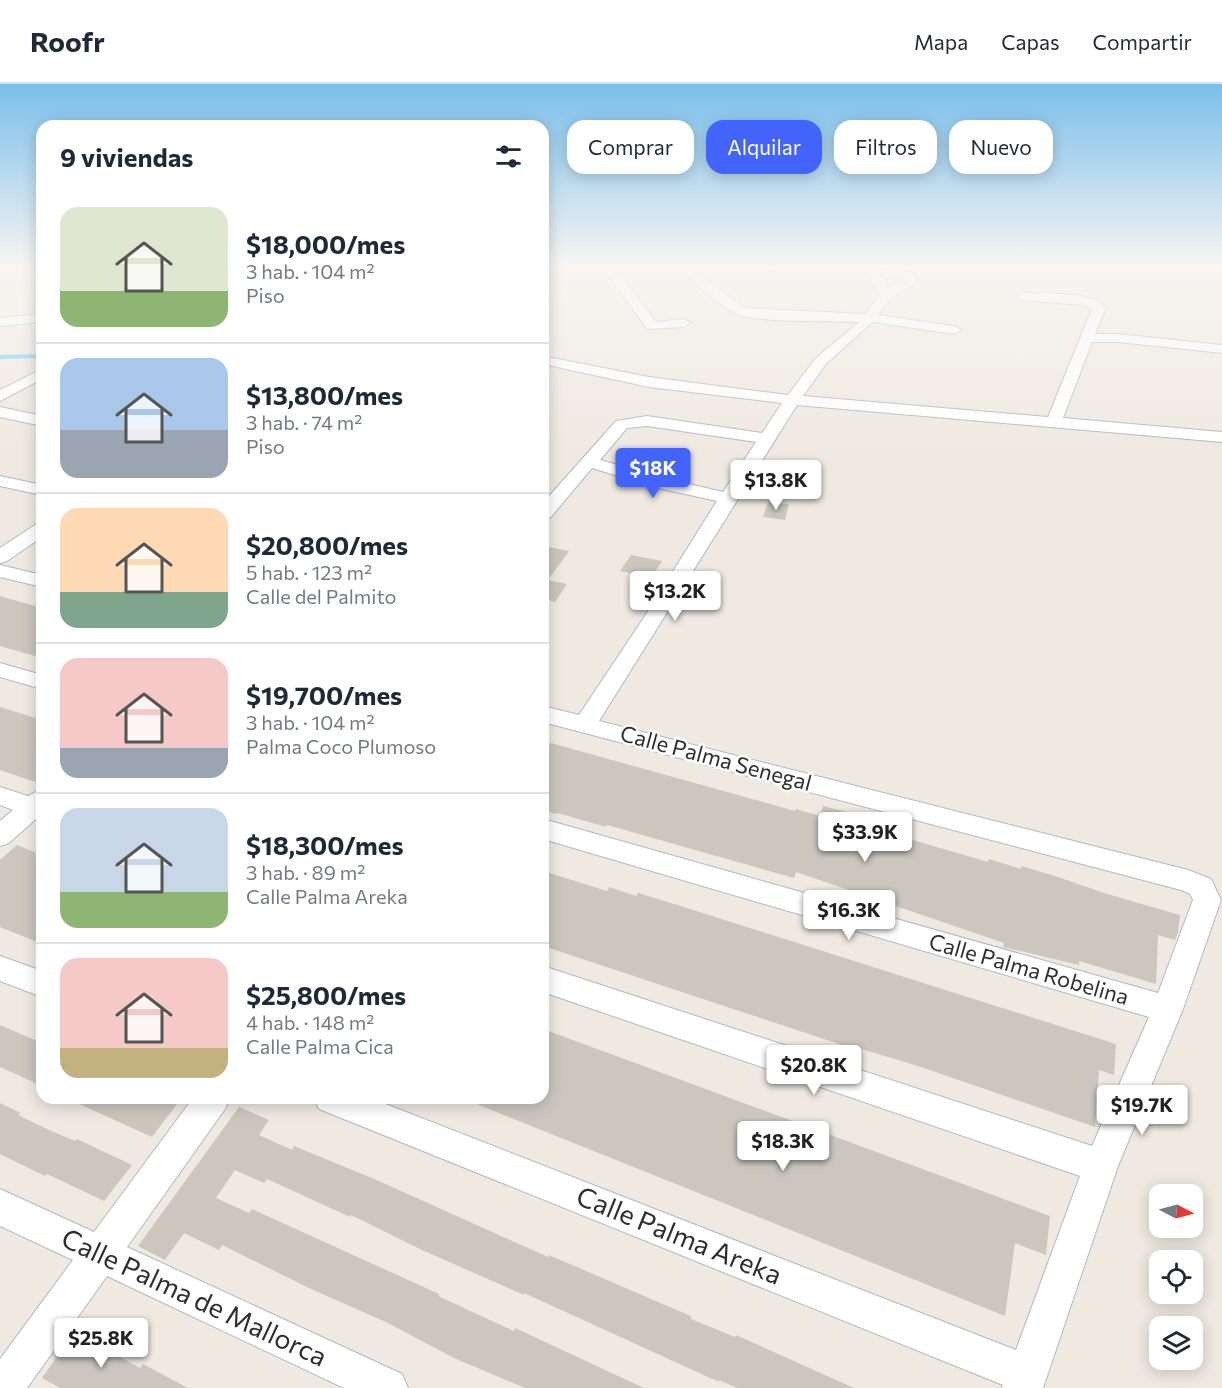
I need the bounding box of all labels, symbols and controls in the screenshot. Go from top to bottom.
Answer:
text: Roofr [30,24,105,58]
text: Mapa [914,29,968,54]
text: Capas [1001,29,1060,54]
text: Compartir [1093,29,1192,54]
chip: Comprar [567,120,694,174]
chip: Alquilar [706,120,822,174]
chip: Filtros [834,120,937,174]
chip: Nuevo [949,120,1053,174]
icon: filters [492,140,525,173]
text: 9 viviendas [60,141,193,172]
text: $18,000/mes [246,228,405,259]
icon: home [108,231,180,303]
text: 3 hab. · 104 m² [246,259,375,283]
text: Piso [246,283,285,307]
text: $13,800/mes [246,379,403,410]
icon: home [108,382,180,454]
text: 3 hab. · 74 m² [246,410,362,434]
text: Piso [246,434,285,458]
pin: $18K [617,448,689,499]
text: $18K [630,455,676,479]
pin: $13.8K [727,460,825,511]
text: $13.8K [744,467,808,491]
text: $20,800/mes [246,529,408,560]
icon: home [108,532,180,604]
text: 5 hab. · 123 m² [246,560,372,584]
pin: $13.2K [626,571,724,622]
text: $13.2K [644,578,706,602]
text: Calle del Palmito [246,584,396,608]
text: $19,700/mes [246,679,402,710]
icon: home [108,682,180,754]
text: 3 hab. · 104 m² [246,710,375,734]
street label: Calle Palma Senegal [618,719,815,796]
text: Palma Coco Plumoso [246,734,436,758]
pin: $33.9K [816,812,914,863]
text: $33.9K [832,819,898,843]
text: $18,300/mes [246,829,404,860]
icon: home [108,832,180,904]
text: 3 hab. · 89 m² [246,860,365,884]
text: Calle Palma Areka [246,884,408,908]
pin: $16.3K [800,890,898,941]
text: $16.3K [817,897,881,921]
street label: Calle Palma Robelina [926,927,1132,1010]
text: $25,800/mes [246,979,406,1010]
icon: home [108,982,180,1054]
text: 4 hab. · 148 m² [246,1010,374,1034]
text: Calle Palma Cica [246,1034,394,1058]
pin: $20.8K [765,1045,863,1096]
text: $20.8K [780,1052,848,1076]
pin: $19.7K [1093,1085,1191,1136]
text: $19.7K [1111,1092,1173,1116]
pin: $18.3K [734,1121,832,1172]
text: $18.3K [751,1128,815,1152]
street label: Calle Palma Areka [572,1178,787,1291]
north arrow [1149,1184,1203,1238]
map controls [1149,1184,1203,1370]
street label: Calle Palma de Mallorca [57,1221,333,1373]
button: locate [1149,1250,1203,1304]
button: layers [1149,1316,1203,1370]
pin: $25.8K [52,1318,150,1369]
text: $25.8K [68,1325,134,1349]

